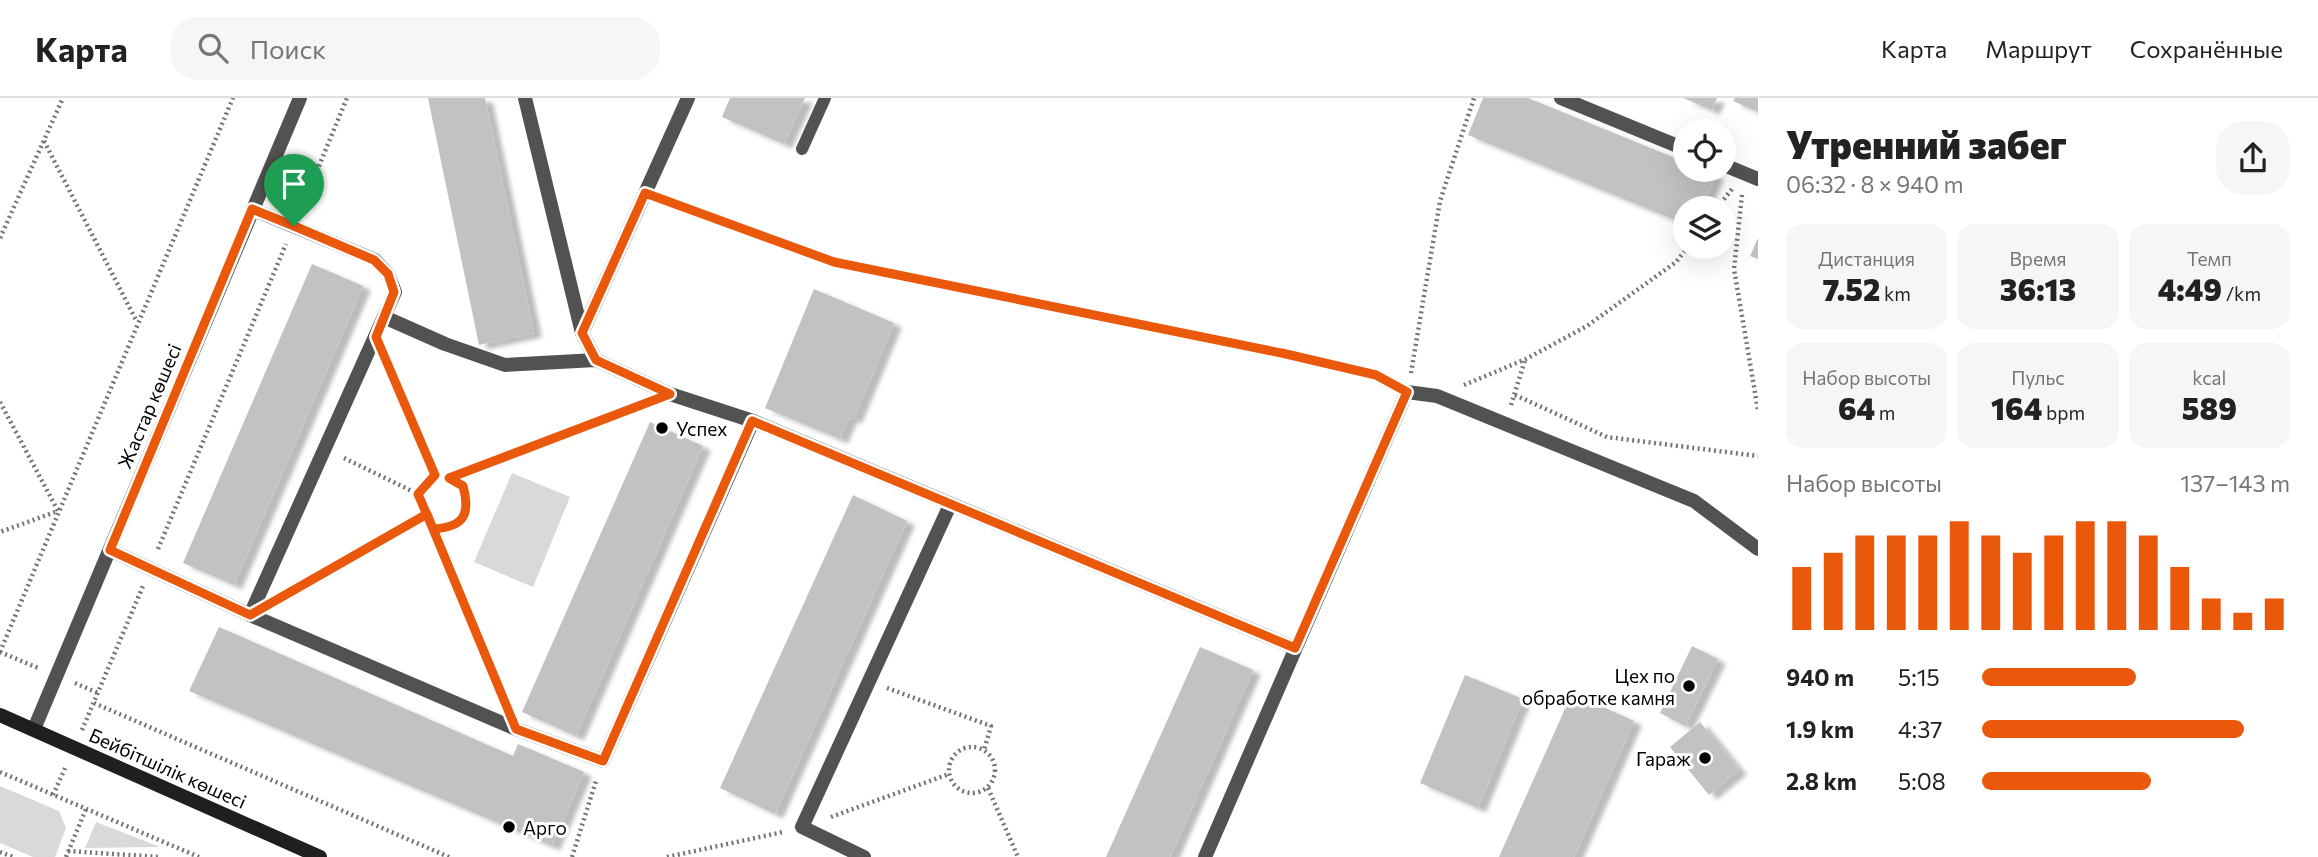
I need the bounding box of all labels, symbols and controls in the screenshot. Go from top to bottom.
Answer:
search box [170,17,660,80]
text: Карта [35,28,128,69]
icon: search [194,29,232,67]
text: Поиск [250,33,326,64]
text: Карта [1881,34,1947,63]
text: Маршрут [1985,34,2092,63]
text: Сохранённые [2130,34,2283,63]
map controls [1673,119,1736,259]
button: locate [1673,119,1736,182]
text: Утренний забег [1786,120,2067,167]
button: share [2216,121,2290,195]
pin [264,154,324,226]
icon: arrive [275,165,313,203]
text: 06:32 · 8 × 940 m [1786,170,1963,198]
button: layers [1673,196,1736,259]
text: Дистанция [1818,247,1915,270]
text: Время [2010,247,2066,270]
text: Темп [2187,247,2232,270]
text: 7.52 [1823,270,1880,307]
text: 36:13 [2000,270,2076,307]
text: 4:49 [2158,270,2222,307]
text: km [1880,282,1911,305]
text: /km [2222,282,2261,305]
street label: Жастар көшесі [112,340,186,472]
text: Набор высоты [1802,366,1931,389]
text: Пульс [2011,366,2065,389]
text: kcal [2192,366,2226,389]
text: 64 [1838,389,1875,426]
text: 164 [1991,389,2042,426]
text: 589 [2182,389,2237,426]
text: m [1875,401,1895,424]
text: bpm [2042,401,2085,424]
place label: Успех [676,417,727,440]
marker: Успех [654,420,670,436]
text: Набор высоты [1786,469,1942,497]
text: 137–143 m [2180,469,2290,497]
text: 940 m [1786,663,1854,691]
text: 5:15 [1898,663,1940,691]
place label: Цех по обработке камня [1522,664,1675,709]
marker: Цех по обработке камня [1681,678,1697,694]
text: 1.9 km [1786,715,1854,743]
text: 4:37 [1898,715,1942,743]
street label: Бейбітшілік көшесі [86,723,250,813]
place label: Гараж [1636,747,1691,770]
marker: Гараж [1697,750,1713,766]
text: 2.8 km [1786,767,1857,795]
text: 5:08 [1898,767,1946,795]
place label: Арго [523,816,567,839]
marker: Арго [501,819,517,835]

